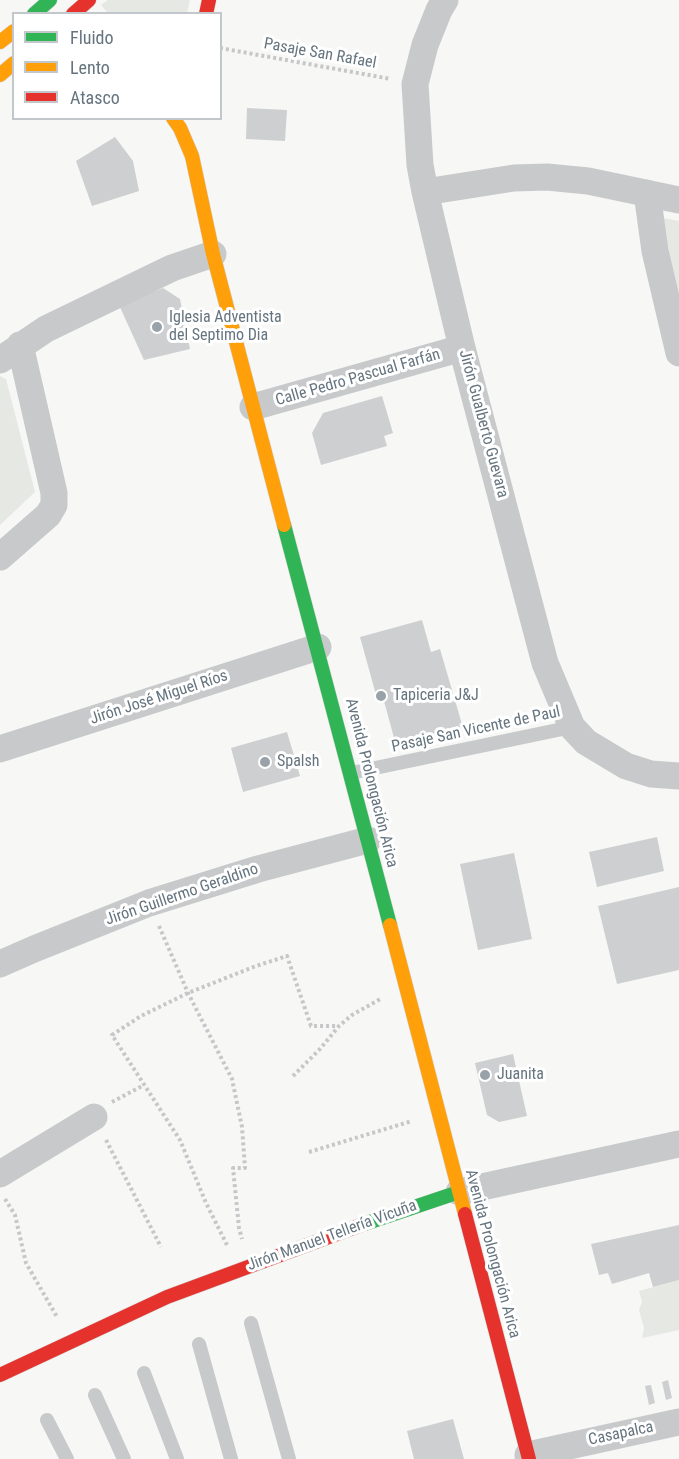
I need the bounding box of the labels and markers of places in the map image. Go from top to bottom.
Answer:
place label: Iglesia Adventista del Septimo Dia [169,308,282,346]
marker: Iglesia Adventista del Septimo Dia [150,320,164,334]
place label: Tapiceria J&J [393,686,479,706]
marker: Tapiceria J&J [374,689,388,703]
place label: Spalsh [277,752,320,772]
marker: Spalsh [258,755,272,769]
place label: Juanita [497,1065,544,1085]
marker: Juanita [478,1068,492,1082]

